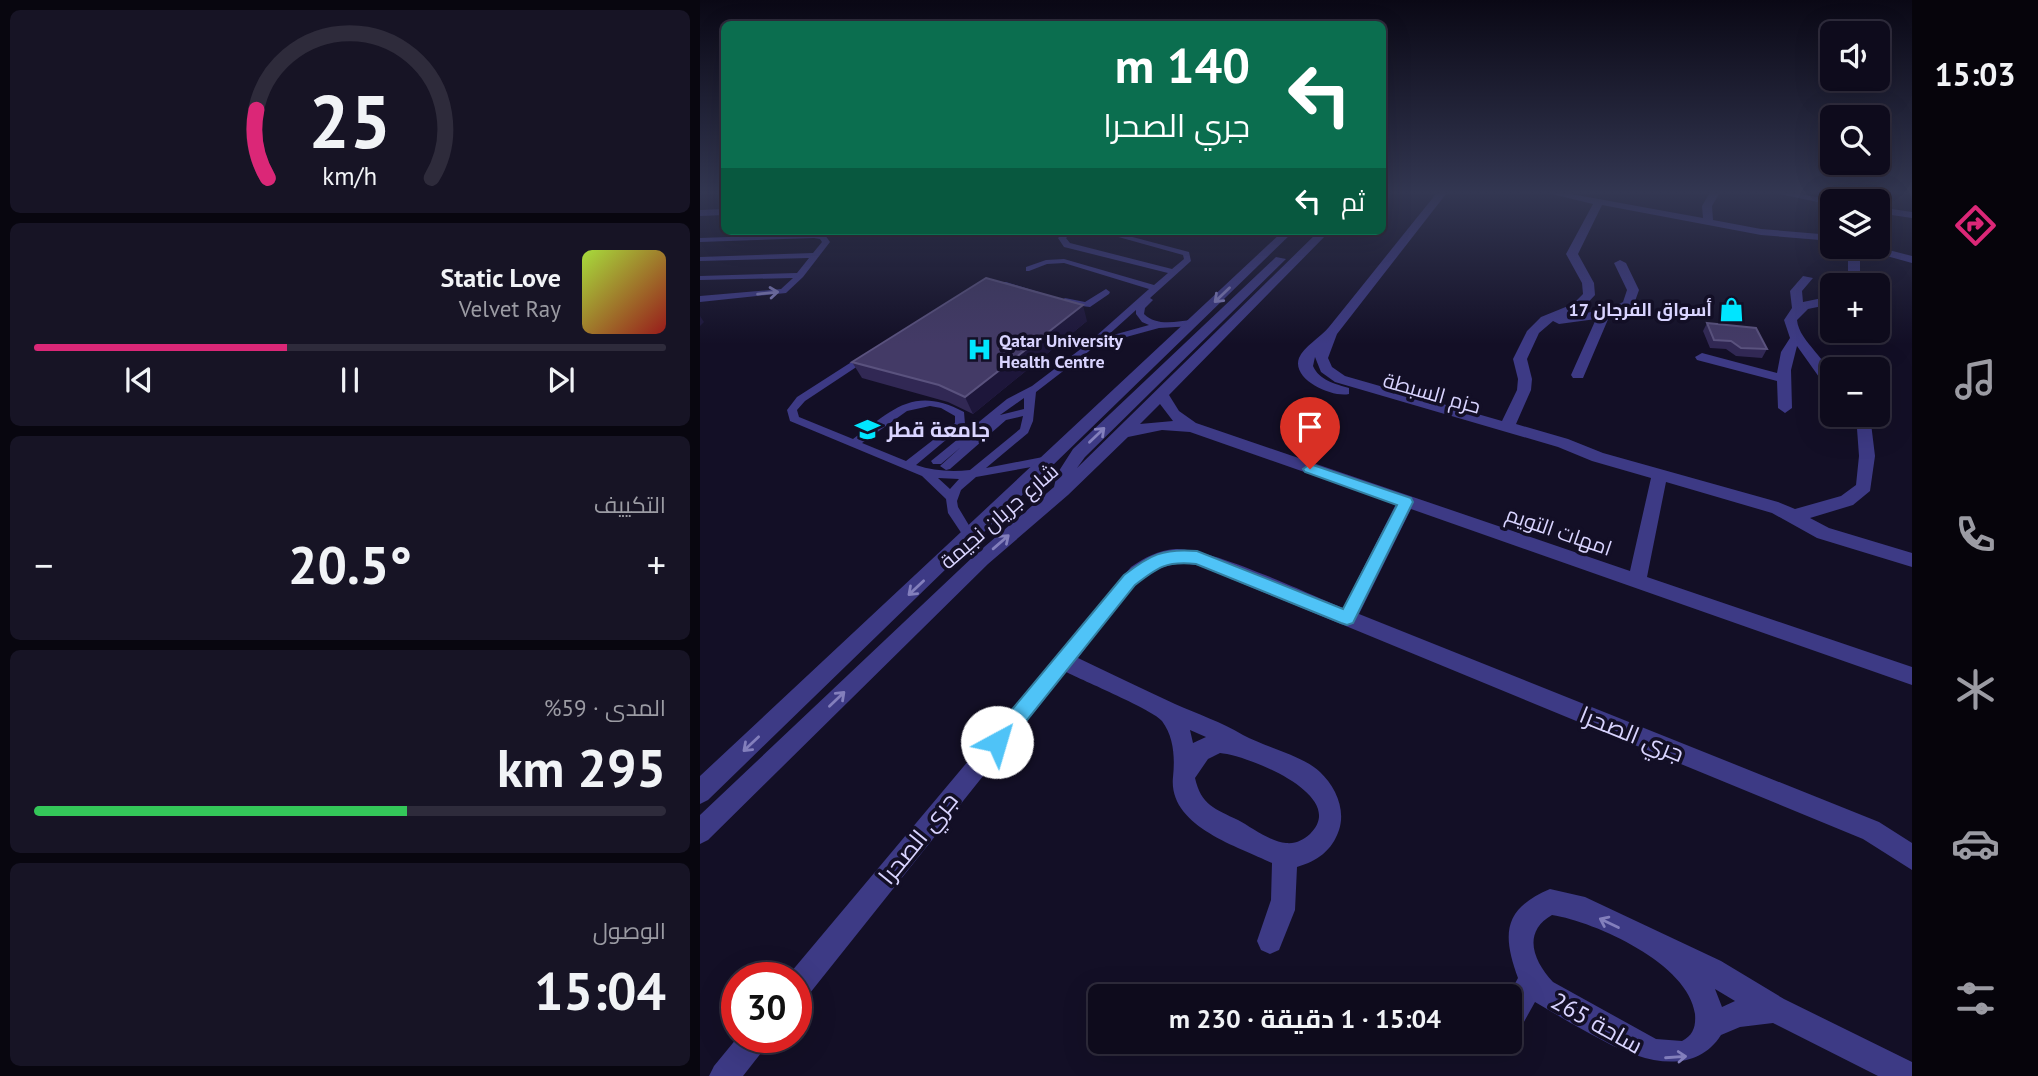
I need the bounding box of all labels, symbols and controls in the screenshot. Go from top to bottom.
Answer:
map controls [1820,21,1890,427]
button: sound [1820,21,1890,91]
text: 140 m [1115,33,1250,97]
icon: left [1274,49,1365,140]
text: 15:03 [1934,53,2016,95]
text: 25 [309,74,391,168]
text: جري الصحرا [1103,104,1250,146]
button: search [1820,105,1890,175]
text: km/h [323,159,377,191]
icon: left [1289,182,1327,220]
text: ثم [1341,185,1365,218]
button: layers [1820,189,1890,259]
icon: directions [1951,201,2000,250]
text: Static Love [440,261,561,294]
button: + [1820,273,1890,343]
one-way arrow [756,286,779,299]
one-way arrow [1214,287,1231,304]
text: Velvet Ray [459,294,561,323]
shop icon: أسواق الفرجان 17 [1718,295,1746,323]
place label: أسواق الفرجان 17 [1568,297,1712,321]
place label: Qatar University Health Centre [999,329,1123,373]
hospital icon: Qatar University Health Centre [965,336,993,364]
icon: music [1951,355,2000,404]
button: − [1820,357,1890,427]
icon: previous [120,361,158,399]
icon: pause [331,361,369,399]
icon: next [542,361,580,399]
street label: حزم السبطة [1380,366,1484,421]
pin [1280,397,1340,469]
icon: arrive [1291,408,1329,446]
school or university icon: جامعة قطر [853,415,881,443]
place label: جامعة قطر [886,416,990,443]
one-way arrow [1088,427,1105,444]
street label: شارع جريان نجيمة [934,457,1064,576]
text: التكييف [594,490,666,519]
street label: امهات التويم [1502,500,1616,563]
icon: phone [1951,510,2000,559]
text: 20.5° [288,531,412,598]
one-way arrow [992,534,1010,550]
text: − [34,540,53,589]
text: + [647,540,666,589]
one-way arrow [908,579,925,596]
icon: climate [1951,665,2000,714]
one-way arrow [828,691,845,708]
text: المدى · 59% [544,693,666,722]
street label: جري الصحرا [1574,699,1689,772]
position arrow [960,705,1034,779]
text: 295 km [497,734,666,801]
one-way arrow [743,736,760,753]
street label: جري الصحرا [871,785,967,892]
icon: car [1951,819,2000,868]
one-way arrow [1599,915,1620,929]
text: الوصول [593,916,666,945]
text: 15:04 [534,957,666,1024]
speed limit sign: 30 [721,962,812,1053]
icon: filters [1951,974,2000,1023]
street label: ساحة 265 [1546,985,1648,1061]
text: 15:04 · 1 دقيقة · 230 m [1169,1002,1441,1035]
one-way arrow [1664,1050,1687,1063]

